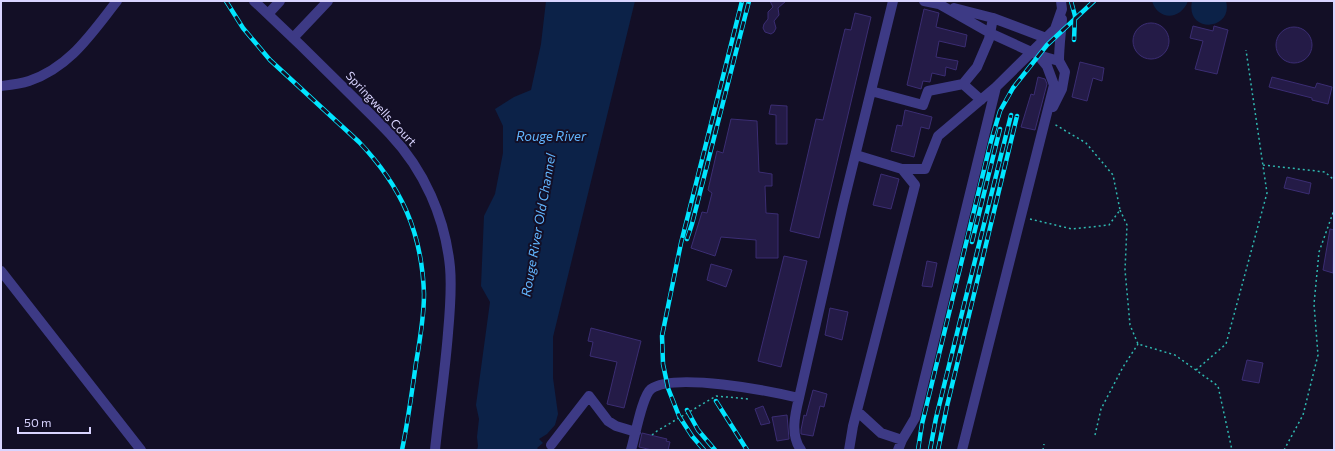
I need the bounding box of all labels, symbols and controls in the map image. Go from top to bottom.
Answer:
street label: Springwells Court [344,68,420,149]
water label: Rouge River [516,128,587,144]
water label: Rouge River Old Channel [518,152,559,298]
scale bar [18,409,90,435]
text: 50 m [24,415,52,429]

